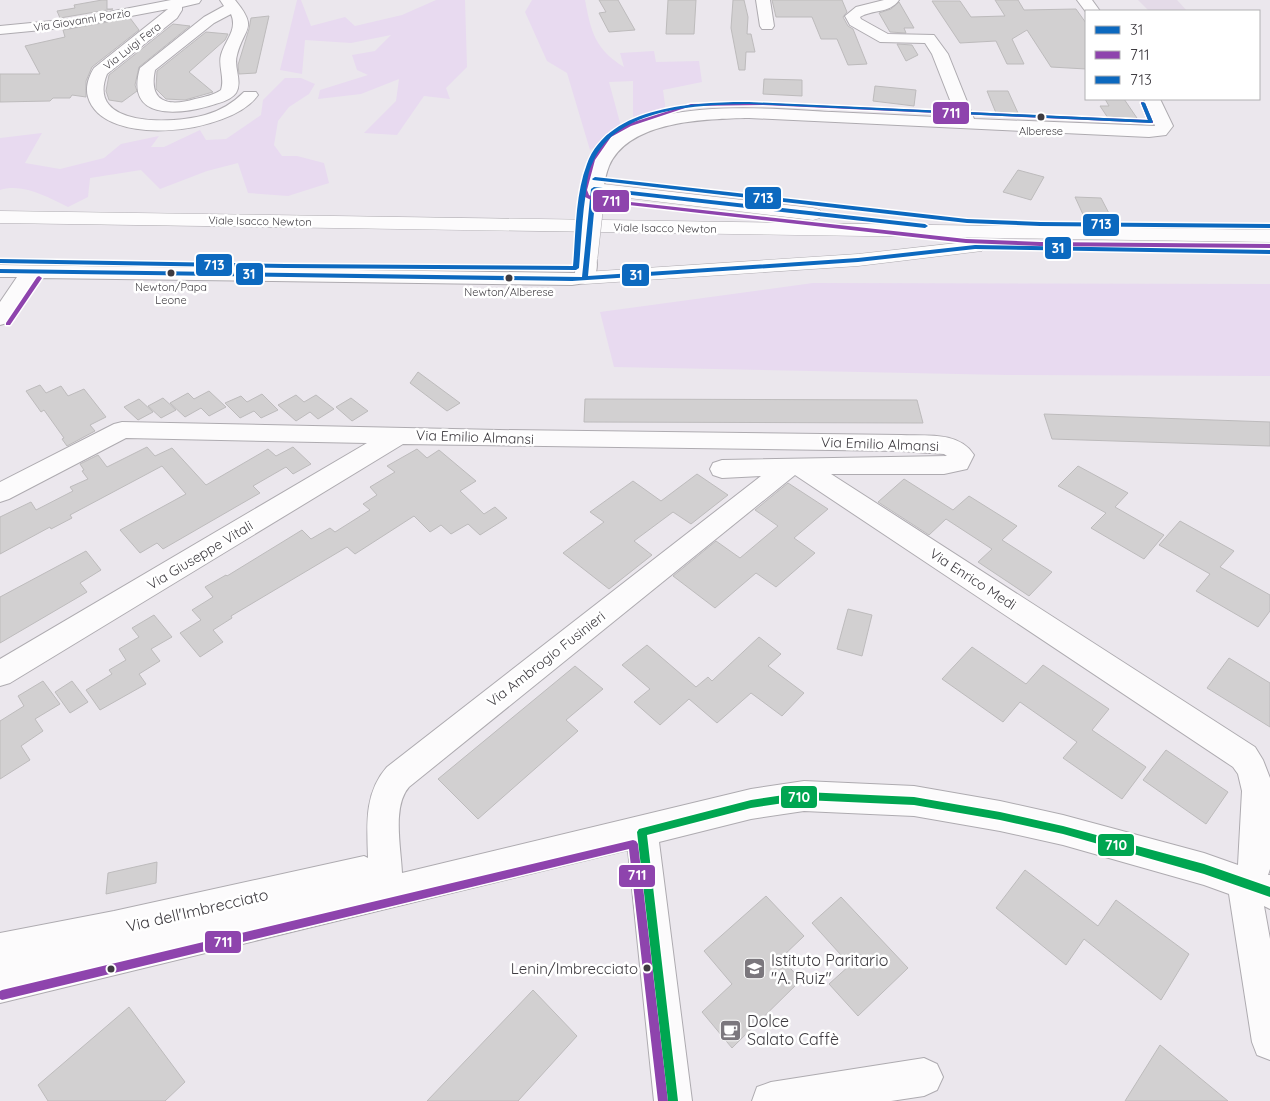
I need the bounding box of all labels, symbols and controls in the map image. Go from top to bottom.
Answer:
street label: Via Giovanni Porzio [32,5,132,35]
legend [1085,10,1260,100]
street label: Via Luigi Fera [100,19,164,73]
text: 31 [1130,20,1143,39]
text: 711 [1130,45,1150,64]
text: 713 [1130,70,1152,89]
line badge: 711 [932,101,970,125]
text: 711 [941,104,961,122]
marker: Alberese [1036,112,1046,122]
place label: Alberese [1019,124,1063,138]
line badge: 713 [744,186,782,210]
line badge: 711 [592,189,630,213]
text: 713 [752,189,774,207]
text: 711 [601,192,621,210]
street label: Viale Isacco Newton [208,213,312,229]
line badge: 713 [1082,213,1120,237]
text: 713 [1090,215,1112,233]
street label: Viale Isacco Newton [613,220,717,236]
line badge: 31 [1044,236,1072,260]
text: 31 [1052,239,1064,257]
line badge: 713 [195,253,233,277]
text: 713 [203,256,225,274]
line badge: 31 [235,262,264,286]
line badge: 31 [621,263,650,287]
text: 31 [243,265,255,283]
text: 31 [630,266,642,284]
marker: Newton/Papa Leone [166,268,176,278]
marker: Newton/Alberese [504,273,514,283]
place label: Newton/Papa Leone [135,280,207,307]
place label: Newton/Alberese [464,285,554,299]
street label: Via Emilio Almansi [416,426,534,448]
street label: Via Emilio Almansi [821,433,939,455]
street label: Via Giuseppe Vitali [144,516,256,594]
street label: Via Enrico Medi [926,544,1020,614]
street label: Via Ambrogio Fusinieri [483,607,609,711]
line badge: 710 [780,785,818,809]
text: 710 [788,788,811,806]
line badge: 710 [1097,833,1135,857]
text: 710 [1105,836,1128,854]
line badge: 711 [618,864,656,888]
text: 711 [627,866,647,884]
street label: Via dell'Imbrecciato [124,884,270,936]
line badge: 711 [204,930,242,954]
text: 711 [213,933,233,951]
place label: Istituto Paritario "A. Ruiz" [771,950,888,988]
school or university icon: Istituto Paritario "A. Ruiz" [743,957,767,981]
place label: Lenin/Imbrecciato [511,959,638,978]
marker: Lenin/Imbrecciato [642,963,652,973]
unlabelled marker [106,964,116,974]
place label: Dolce Salato Caffè [747,1011,839,1049]
cafe icon: Dolce Salato Caffè [719,1018,743,1042]

